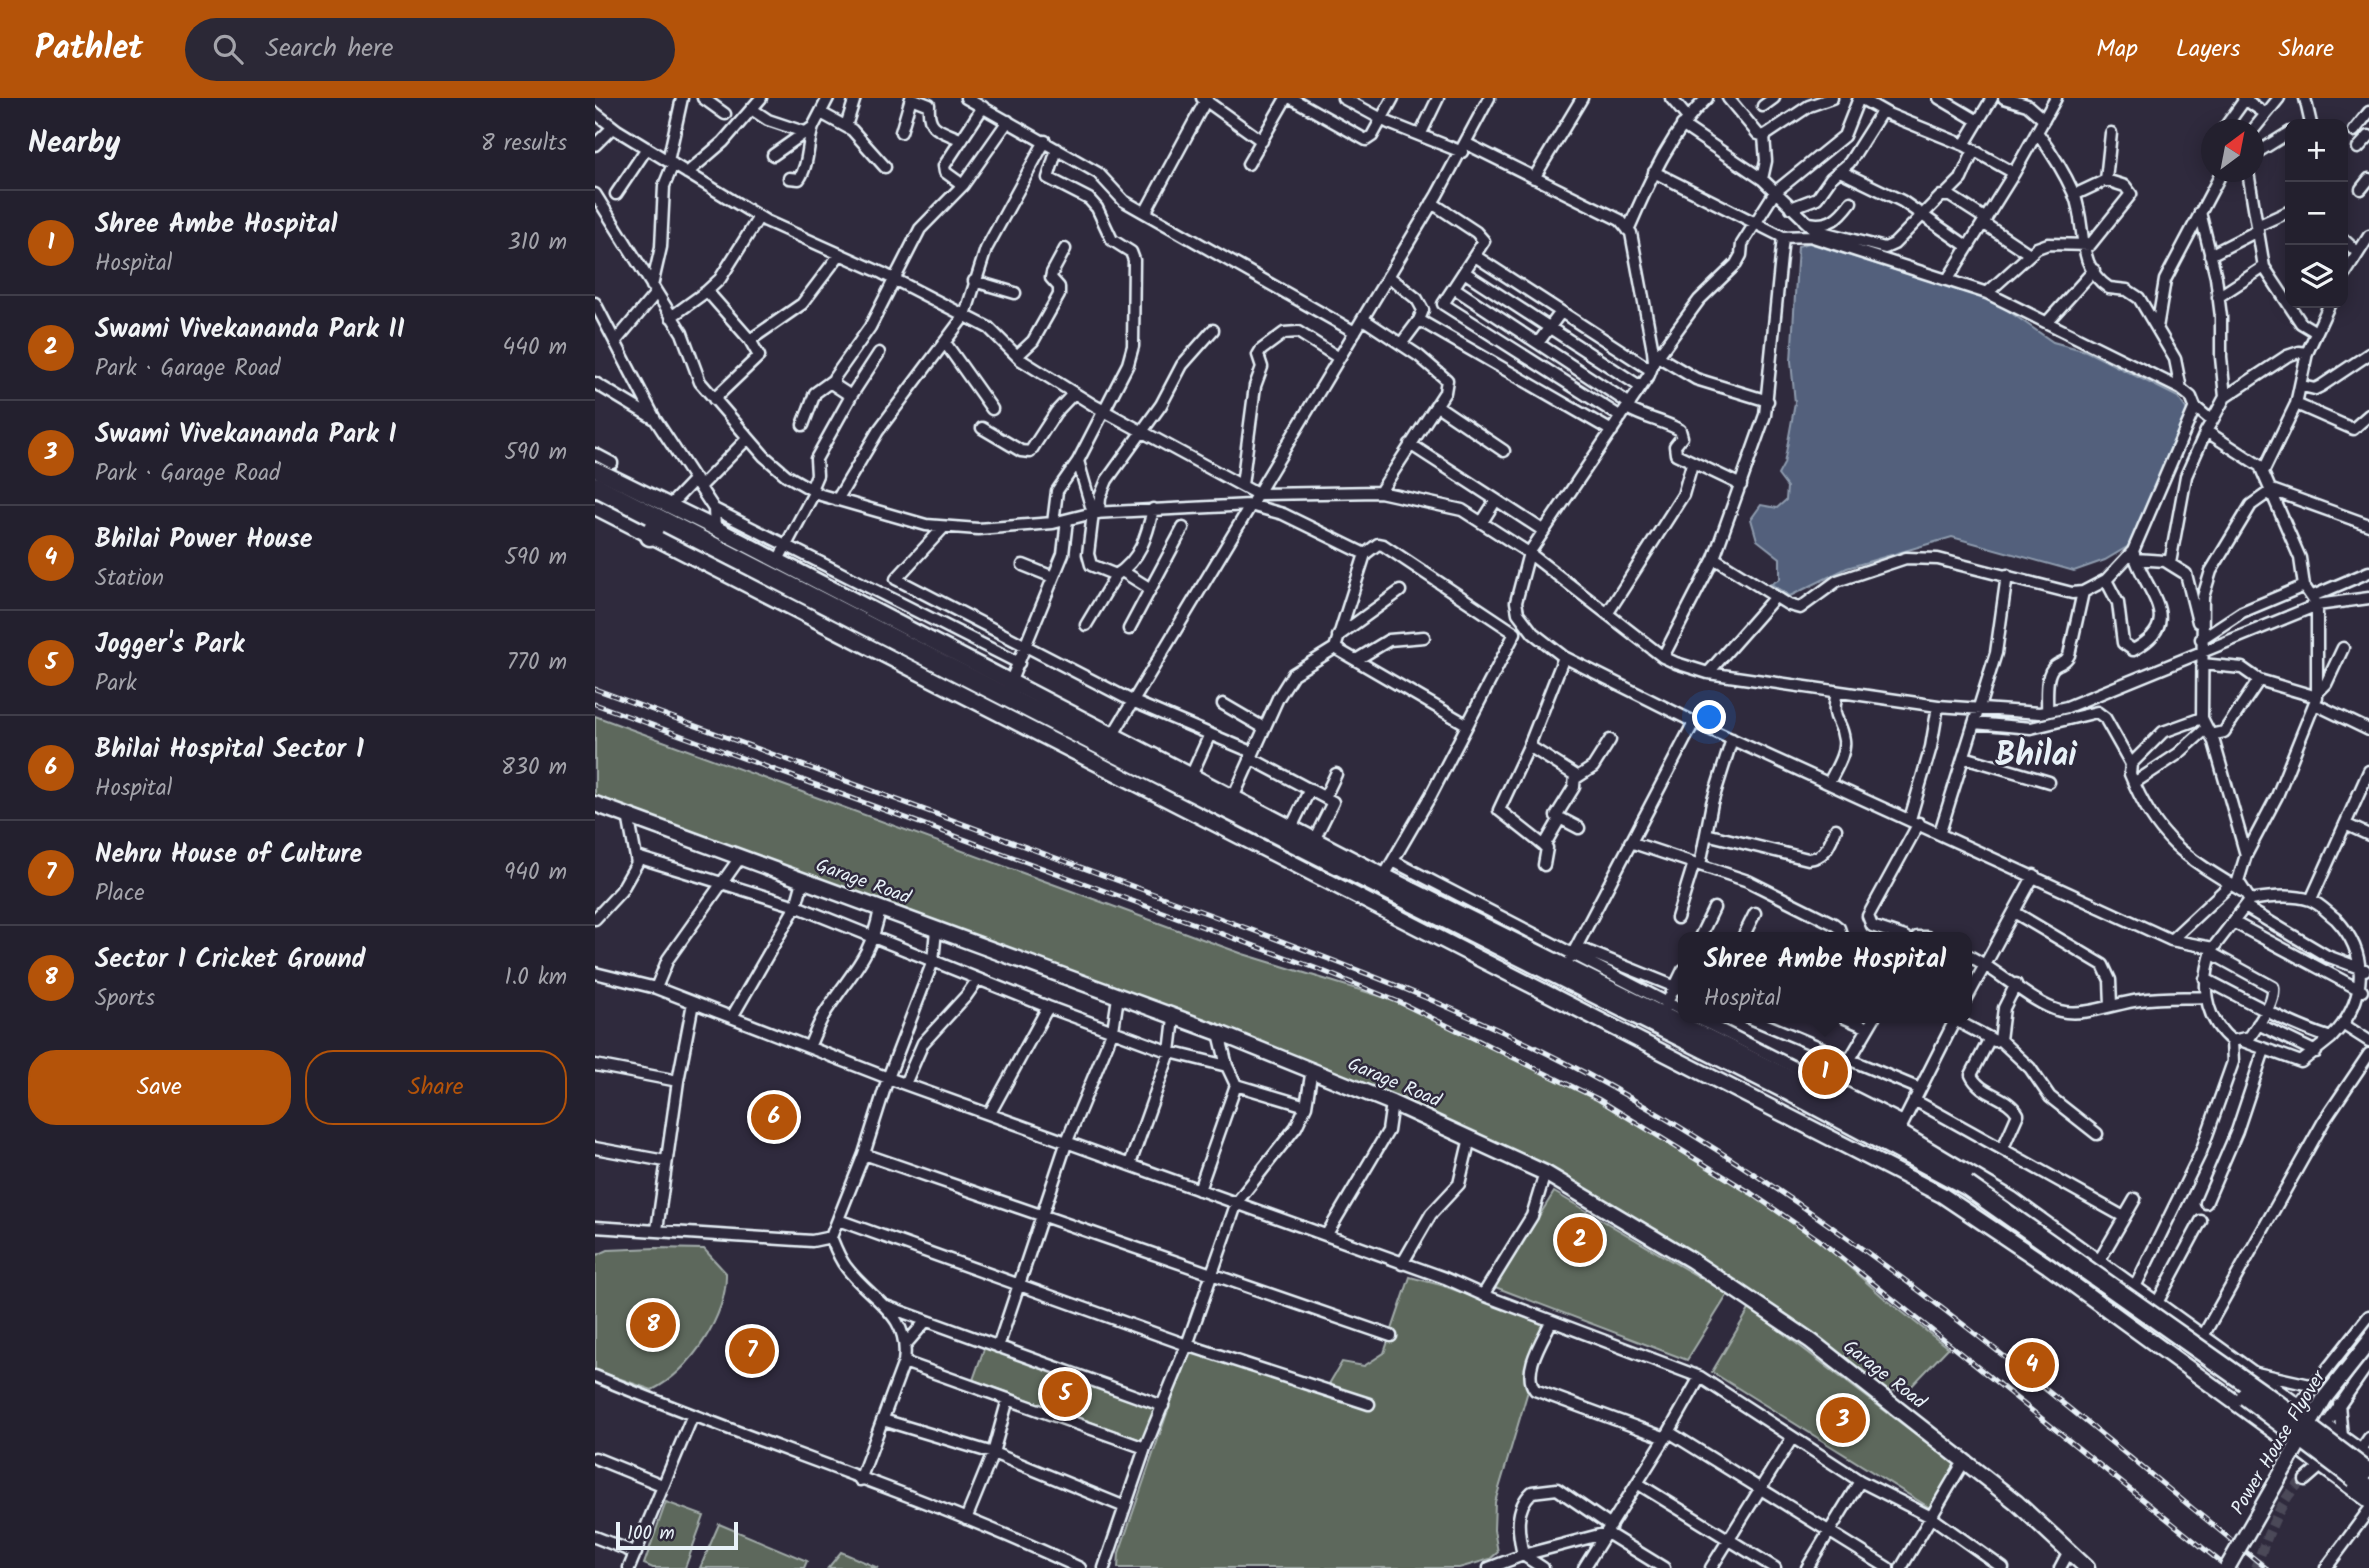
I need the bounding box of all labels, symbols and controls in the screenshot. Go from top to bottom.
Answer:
search box [185,18,675,81]
text: Pathlet [35,23,143,76]
text: Search here [265,28,393,70]
icon: search [209,30,247,68]
text: Map [2096,30,2138,69]
text: Layers [2176,30,2240,69]
text: Share [2278,30,2334,69]
north arrow [2201,119,2264,182]
map controls [2285,119,2348,308]
button: + [2285,119,2348,182]
text: Nearby [28,120,120,168]
text: 8 results [481,126,567,162]
button: − [2285,182,2348,245]
text: Shree Ambe Hospital [95,204,337,246]
text: 1 [48,225,54,261]
text: 310 m [508,225,567,261]
button: layers [2285,245,2348,308]
text: Hospital [95,246,172,282]
text: Swami Vivekananda Park II [95,309,405,351]
text: 2 [44,330,58,366]
text: 440 m [503,330,567,366]
text: Park · Garage Road [95,351,280,387]
text: Swami Vivekananda Park I [95,414,397,456]
text: 3 [45,435,57,471]
text: 590 m [504,435,567,471]
text: Park · Garage Road [95,456,280,492]
text: Bhilai Power House [95,519,313,561]
text: 4 [45,540,57,576]
text: 590 m [504,540,567,576]
text: Station [95,561,164,597]
text: Jogger's Park [95,624,244,666]
text: 5 [45,645,57,681]
text: 770 m [507,645,567,681]
text: Park [95,666,137,702]
your location [1692,700,1726,734]
text: Bhilai Hospital Sector 1 [95,729,364,771]
district label: Bhilai [1995,730,2078,783]
text: 6 [45,750,57,786]
text: 830 m [501,750,567,786]
text: Hospital [95,771,172,807]
text: Nehru House of Culture [95,834,362,876]
street label: Garage Road [811,851,915,913]
text: 7 [46,855,56,891]
text: 940 m [504,855,567,891]
text: Place [95,876,145,912]
popup [1678,932,1972,1023]
text: Sector 1 Cricket Ground [95,939,366,981]
text: Shree Ambe Hospital [1704,939,1946,981]
text: 8 [44,960,58,996]
text: 1.0 km [505,960,567,996]
text: Sports [95,981,155,1017]
text: Hospital [1704,981,1781,1017]
pin: 1 [1802,1046,1848,1098]
button: Save [28,1050,291,1125]
button: Share [305,1050,567,1125]
street label: Garage Road [1343,1050,1446,1116]
pin: 6 [751,1091,797,1143]
pin: 2 [1557,1214,1603,1266]
pin: 8 [630,1299,676,1351]
pin: 7 [729,1325,775,1377]
street label: Garage Road [1836,1333,1933,1418]
pin: 4 [2009,1339,2055,1391]
street label: Power House Flyover [2224,1364,2335,1521]
pin: 5 [1042,1368,1088,1420]
pin: 3 [1820,1394,1866,1446]
scale bar [616,1519,739,1551]
text: 100 m [627,1519,675,1549]

